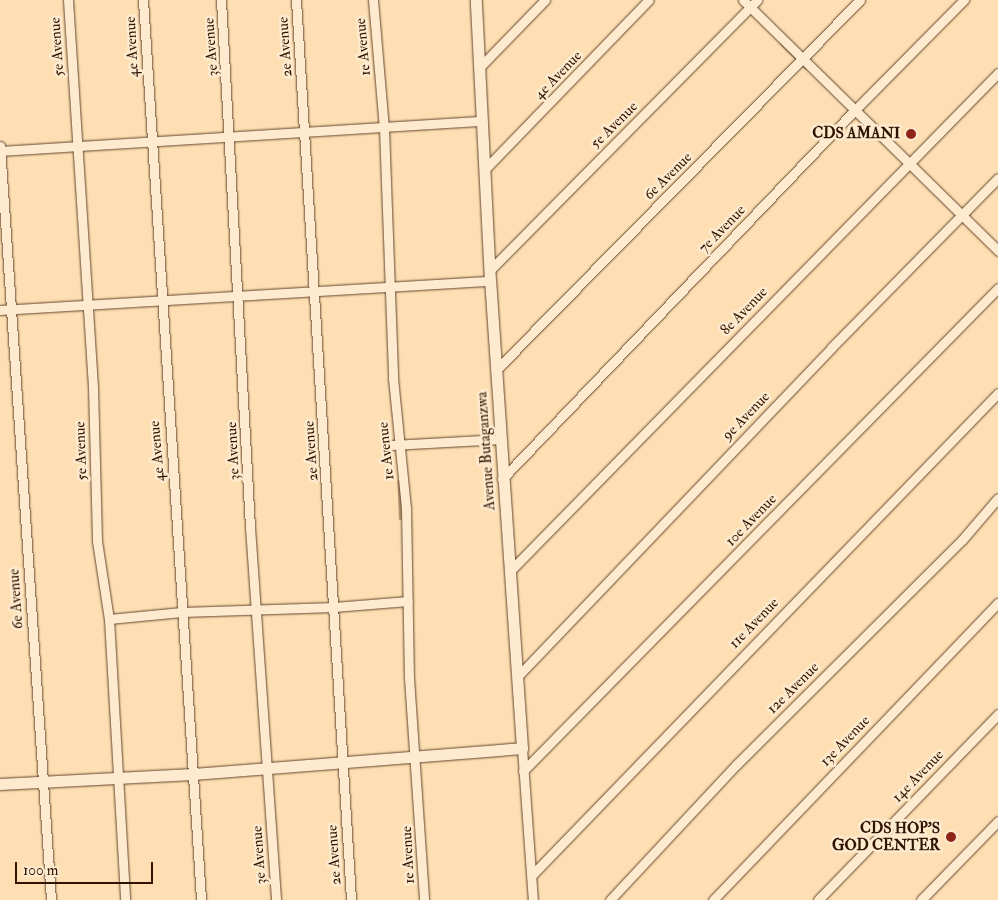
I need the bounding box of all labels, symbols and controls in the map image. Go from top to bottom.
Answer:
street label: 4e Avenue [121,16,143,78]
street label: 2e Avenue [274,16,296,78]
street label: 5e Avenue [46,17,68,77]
street label: 3e Avenue [200,17,222,77]
street label: 1e Avenue [351,17,375,77]
street label: 4e Avenue [530,47,586,103]
street label: 5e Avenue [587,98,641,152]
place label: CDS AMANI [812,125,900,143]
marker: CDS AMANI [904,127,918,141]
street label: 6e Avenue [640,148,696,204]
street label: 7e Avenue [695,201,749,257]
street label: 8e Avenue [717,283,771,339]
street label: 9e Avenue [719,388,773,444]
street label: Avenue Butaganzwa [473,391,499,511]
street label: 4e Avenue [145,420,169,482]
street label: 2e Avenue [300,420,322,482]
street label: 5e Avenue [71,421,91,481]
street label: 3e Avenue [222,421,244,481]
street label: 1e Avenue [374,421,398,481]
street label: 10e Avenue [722,490,780,550]
street label: 6e Avenue [5,568,27,630]
street label: 11e Avenue [725,594,783,652]
street label: 12e Avenue [763,658,823,718]
street label: 13e Avenue [816,712,874,770]
street label: 14e Avenue [889,746,947,806]
place label: CDS HOP'S GOD CENTER [832,819,940,854]
street label: 2e Avenue [323,824,345,886]
street label: 3e Avenue [248,825,270,885]
street label: 1e Avenue [397,825,419,885]
marker: CDS HOP'S GOD CENTER [944,830,958,844]
scale bar [18,852,155,884]
text: 100 m [23,861,58,880]

